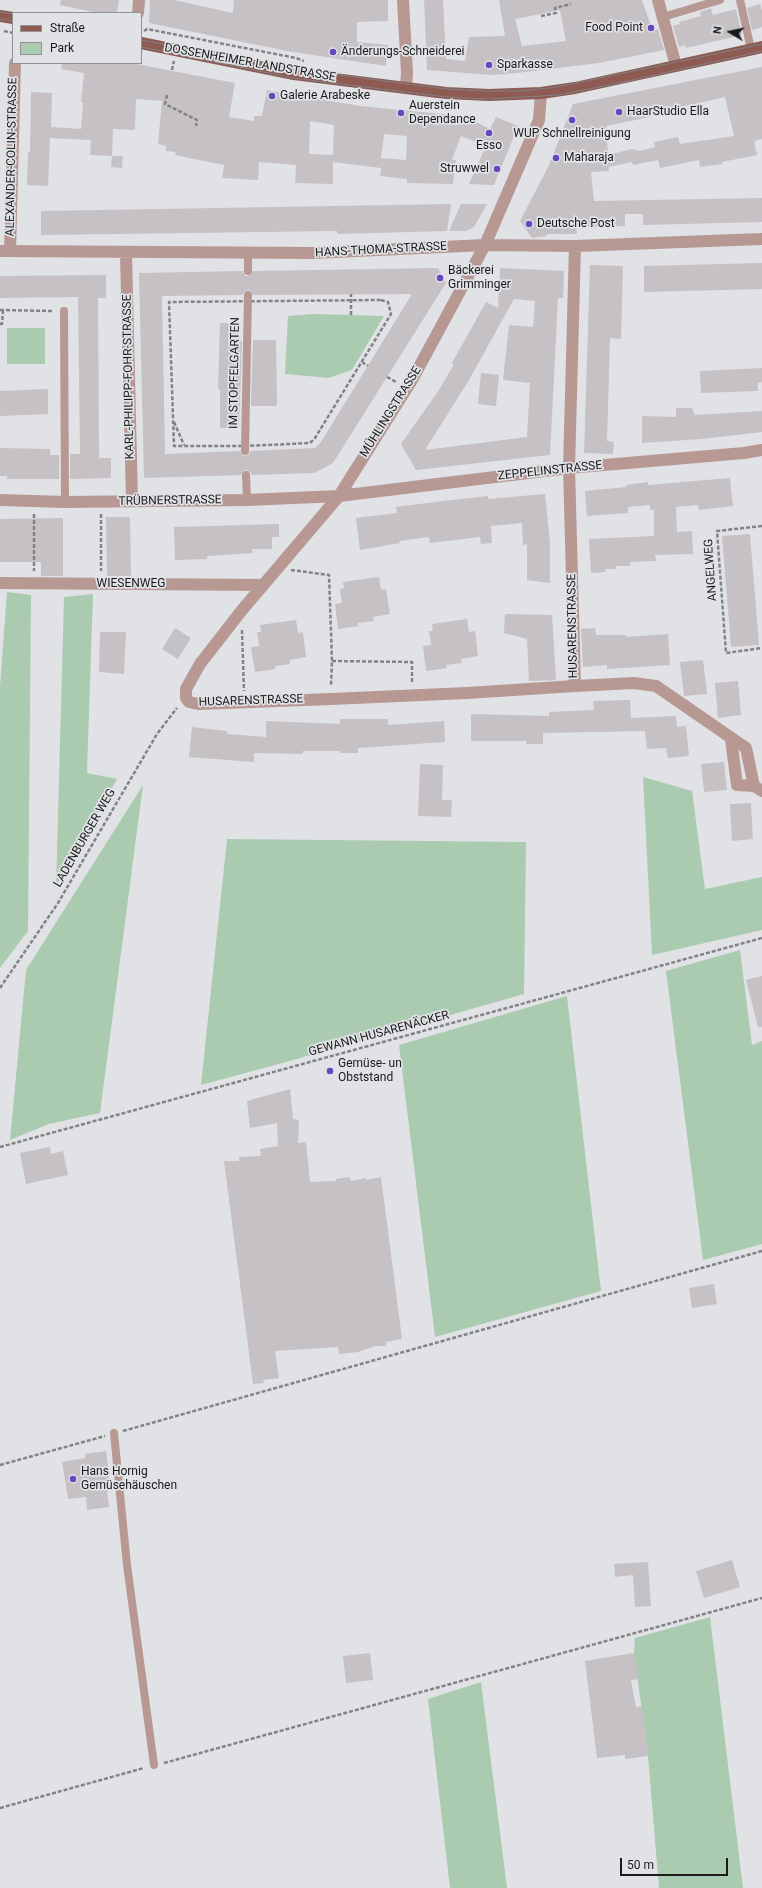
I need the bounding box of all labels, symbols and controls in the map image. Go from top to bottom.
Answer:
legend [12,12,142,64]
north arrow [710,12,750,52]
text: Straße [50,21,85,35]
place label: Food Point [585,21,643,35]
marker: Food Point [646,23,656,33]
text: N [711,25,725,35]
text: Park [50,41,74,55]
street label: DOSSENHEIMER LANDSTRASSE [163,41,337,85]
place label: Änderungs-Schneiderei [341,45,464,59]
marker: Änderungs-Schneiderei [328,47,338,57]
place label: Sparkasse [497,58,553,72]
marker: Sparkasse [484,60,494,70]
street label: ALEXANDER-COLIN-STRASSE [3,78,21,236]
place label: Galerie Arabeske [280,89,370,103]
marker: Galerie Arabeske [267,91,277,101]
place label: Auerstein Dependance [409,99,476,127]
place label: HaarStudio Ella [627,105,709,119]
marker: HaarStudio Ella [614,107,624,117]
marker: Auerstein Dependance [396,108,406,118]
marker: WUP Schnellreinigung [567,115,577,125]
place label: WUP Schnellreinigung [513,127,631,141]
marker: Esso [484,128,494,138]
place label: Esso [476,139,502,153]
place label: Maharaja [564,151,614,165]
marker: Maharaja [551,153,561,163]
place label: Struwwel [440,162,489,176]
marker: Struwwel [492,164,502,174]
place label: Deutsche Post [537,217,615,231]
marker: Deutsche Post [524,219,534,229]
street label: HANS-THOMA-STRASSE [315,239,447,261]
place label: Bäckerei Grimminger [448,264,511,292]
marker: Bäckerei Grimminger [435,273,445,283]
street label: KARL-PHILIPP-FOHR-STRASSE [120,294,138,460]
street label: IM STOPFELGARTEN [227,317,243,429]
street label: MÜHLINGSTRASSE [357,364,425,460]
street label: ZEPPELINSTRASSE [497,458,603,484]
street label: TRÜBNERSTRASSE [118,493,222,509]
street label: ANGELWEG [702,538,720,602]
street label: HUSARENSTRASSE [565,574,581,678]
street label: WIESENWEG [97,577,165,591]
street label: HUSARENSTRASSE [198,692,304,710]
street label: LADENBURGER WEG [51,786,119,890]
street label: GEWANN HUSARENÄCKER [307,1008,451,1060]
place label: Gemüse- un Obststand [338,1057,402,1085]
marker: Gemüse- un Obststand [325,1066,335,1076]
place label: Hans Hornig Gemüsehäuschen [81,1465,177,1493]
marker: Hans Hornig Gemüsehäuschen [68,1474,78,1484]
scale bar [622,1850,730,1876]
text: 50 m [627,1858,654,1872]

